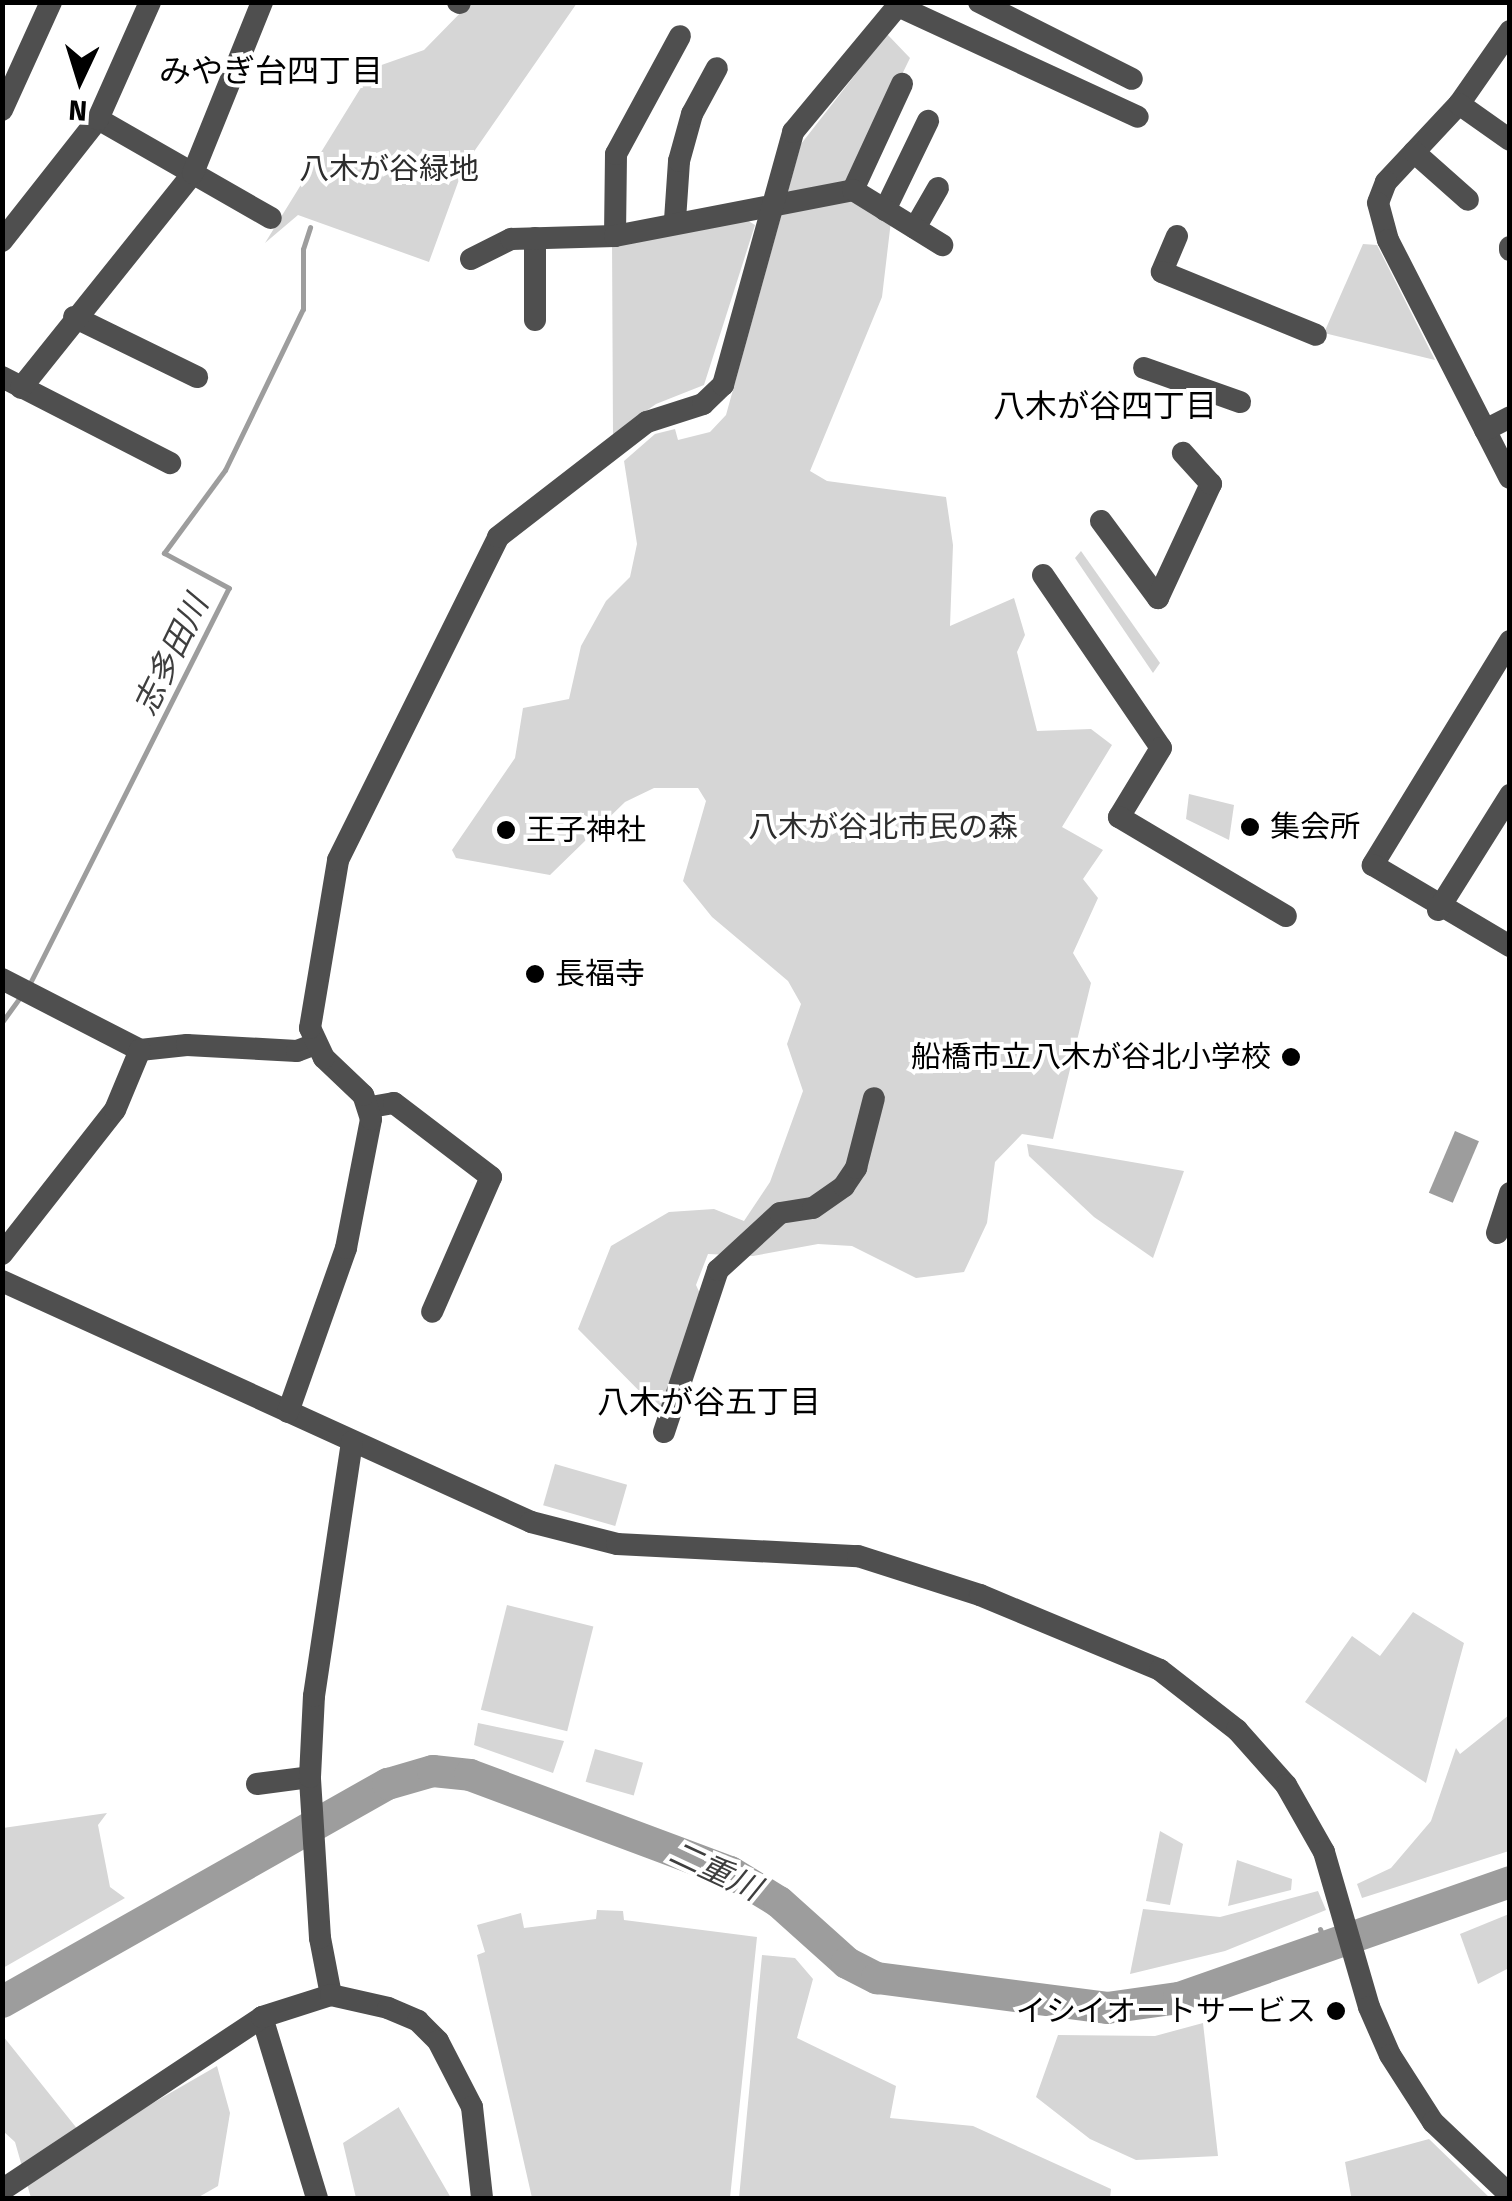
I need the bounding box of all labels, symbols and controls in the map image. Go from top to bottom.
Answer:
north arrow [30,30,130,130]
district label: みやぎ台四丁目 [159,52,383,90]
text: N [67,93,88,128]
park label: 八木が谷緑地 [299,151,479,187]
district label: 八木が谷四丁目 [993,387,1217,425]
water label: 志多田川 [126,589,216,721]
park label: 八木が谷北市民の森 [748,809,1018,845]
place label: 集会所 [1270,809,1360,845]
place label: 王子神社 [526,812,646,848]
marker: 集会所 [1239,816,1261,838]
marker: 王子神社 [495,819,517,841]
place label: 長福寺 [555,956,645,992]
marker: 長福寺 [524,963,546,985]
place label: 船橋市立八木が谷北小学校 [911,1039,1271,1075]
marker: 船橋市立八木が谷北小学校 [1280,1046,1302,1068]
district label: 八木が谷五丁目 [597,1383,821,1421]
water label: 二重川 [663,1833,767,1909]
place label: イシイオートサービス [1016,1993,1316,2029]
marker: イシイオートサービス [1325,2000,1347,2022]

